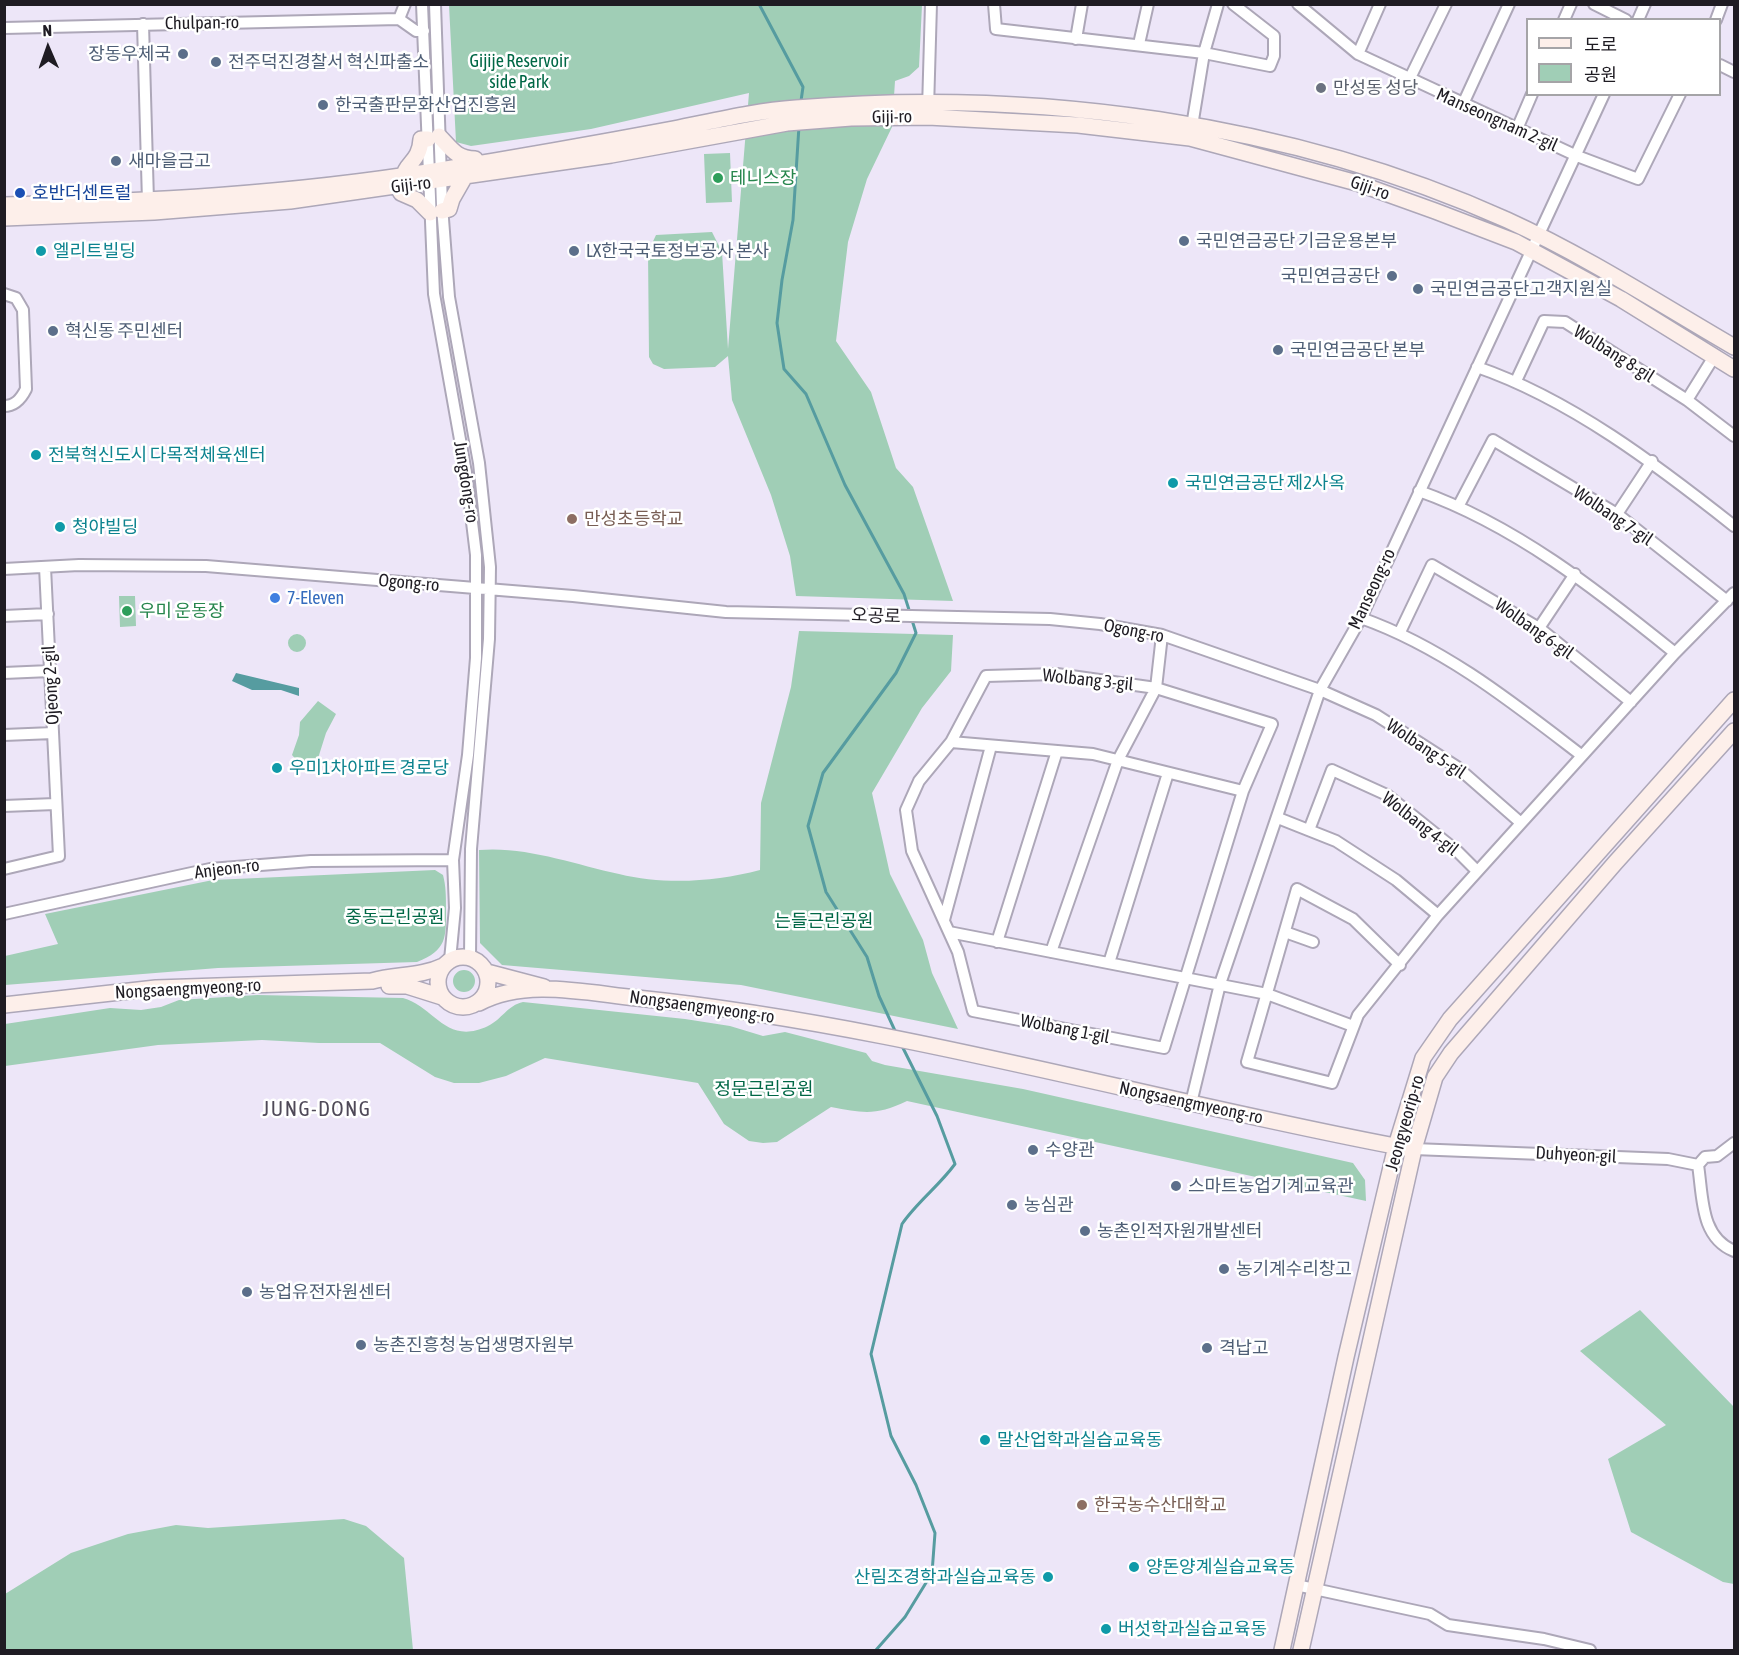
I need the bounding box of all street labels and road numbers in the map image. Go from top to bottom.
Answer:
street label: Chulpan-ro [165,12,239,34]
street label: Manseongnam 2-gil [1433,84,1561,156]
street label: Giji-ro [872,106,912,128]
street label: Giji-ro [1347,171,1393,205]
street label: Giji-ro [390,172,432,198]
street label: Wolbang 8-gil [1570,321,1658,387]
street label: Jungdong-ro [449,440,483,524]
street label: Wolbang 7-gil [1569,482,1657,550]
street label: Manseong-ro [1344,545,1400,633]
street label: Ogong-ro [378,570,440,596]
street label: Wolbang 6-gil [1490,594,1578,664]
street label: 오공로 [851,604,901,628]
street label: Ogong-ro [1102,615,1166,647]
street label: Ojeong 2-gil [38,645,64,725]
street label: Wolbang 3-gil [1042,664,1134,696]
street label: Wolbang 5-gil [1382,715,1470,783]
street label: Wolbang 4-gil [1377,787,1463,861]
street label: Anjeon-ro [193,854,261,884]
street label: Nongsaengmyeong-ro [114,974,262,1004]
street label: Nongsaengmyeong-ro [628,986,776,1028]
street label: Wolbang 1-gil [1019,1010,1111,1048]
street label: Jeongyeorip-ro [1381,1073,1429,1173]
street label: Nongsaengmyeong-ro [1117,1077,1265,1129]
street label: Duhyeon-gil [1535,1142,1617,1168]

